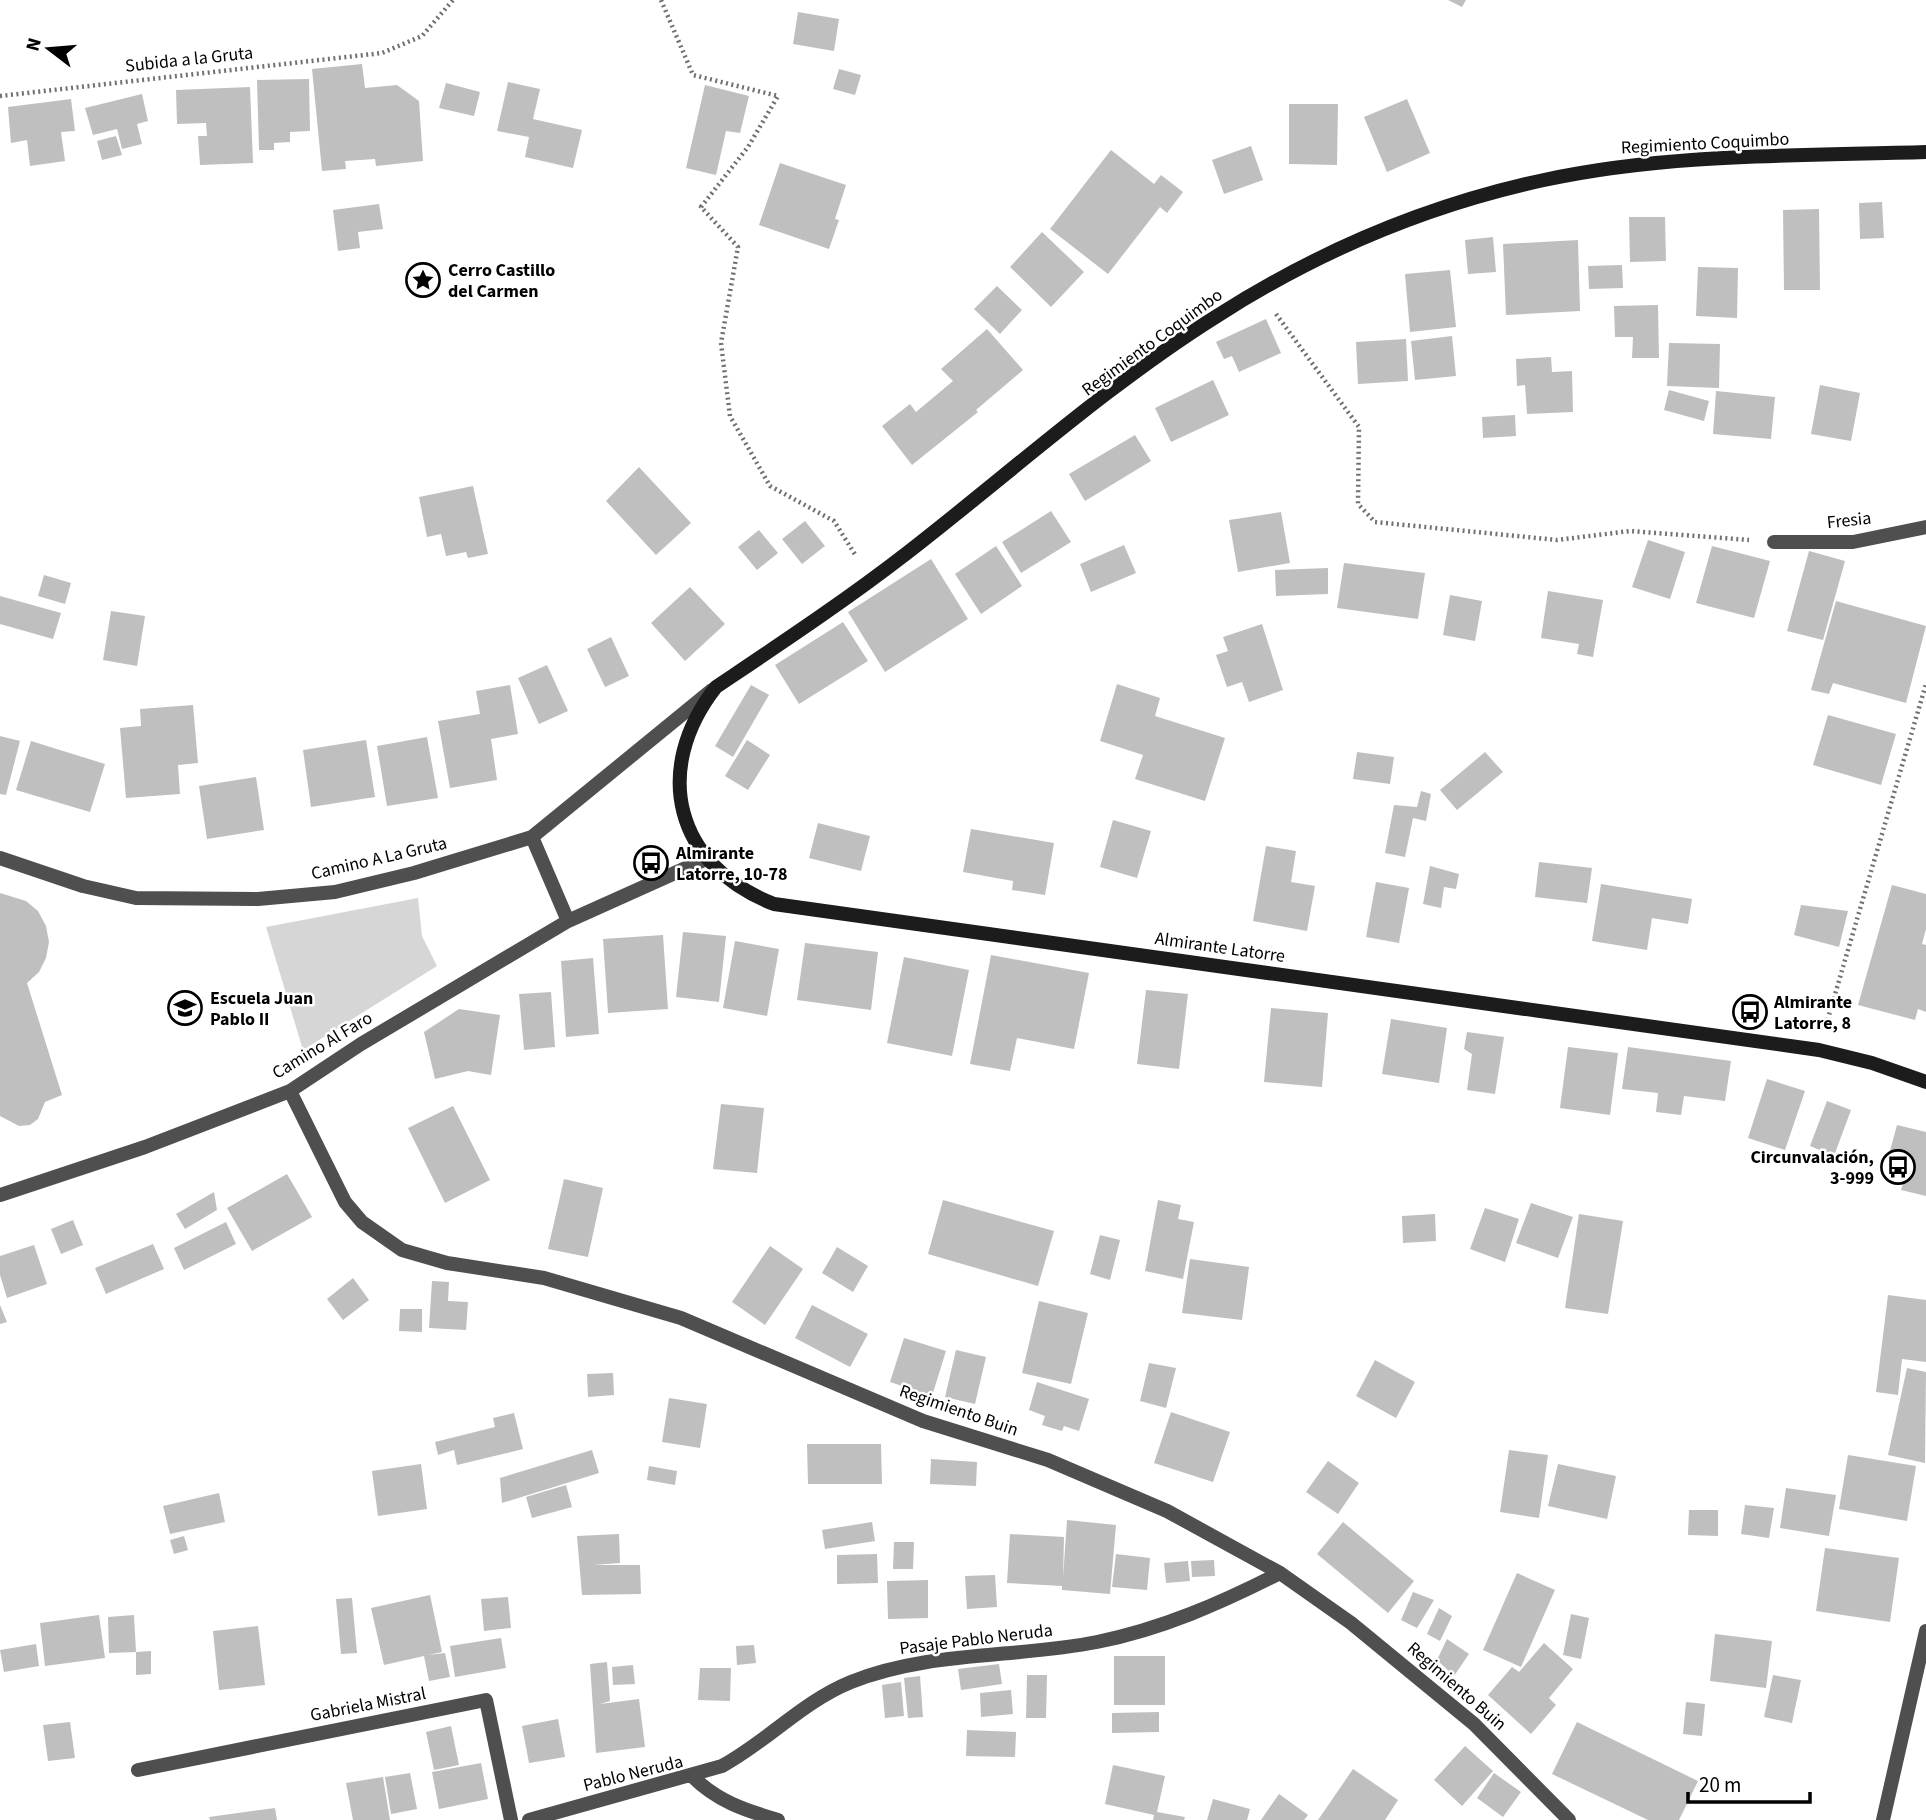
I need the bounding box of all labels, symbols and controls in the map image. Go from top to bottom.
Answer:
north arrow [14,14,84,84]
text: N [19,35,49,55]
street label: Subida a la Gruta [124,40,254,79]
street label: Regimiento Coquimbo [1620,127,1790,160]
place label: Cerro Castillo del Carmen [448,258,555,304]
place icon: Cerro Castillo del Carmen [404,261,442,299]
street label: Regimiento Coquimbo [1077,283,1228,402]
street label: Fresia [1826,506,1873,535]
street label: Camino A La Gruta [309,831,449,886]
place label: Almirante Latorre, 10-78 [675,841,788,887]
bus stop icon: Almirante Latorre, 10-78 [632,844,670,882]
street label: Almirante Latorre [1153,926,1287,969]
place label: Escuela Juan Pablo II [210,986,313,1032]
school or university icon: Escuela Juan Pablo II [166,989,204,1027]
place label: Almirante Latorre, 8 [1773,990,1852,1036]
bus stop icon: Almirante Latorre, 8 [1731,993,1769,1031]
street label: Camino Al Faro [267,1006,377,1085]
place label: Circunvalación, 3-999 [1750,1145,1874,1191]
bus stop icon: Circunvalación, 3-999 [1879,1148,1917,1186]
street label: Regimiento Buin [896,1378,1022,1443]
street label: Pasaje Pablo Neruda [898,1618,1054,1661]
street label: Regimiento Buin [1402,1636,1512,1737]
street label: Gabriela Mistral [308,1681,428,1728]
street label: Pablo Neruda [581,1749,686,1798]
scale bar [1688,1760,1811,1804]
text: 20 m [1699,1770,1741,1800]

